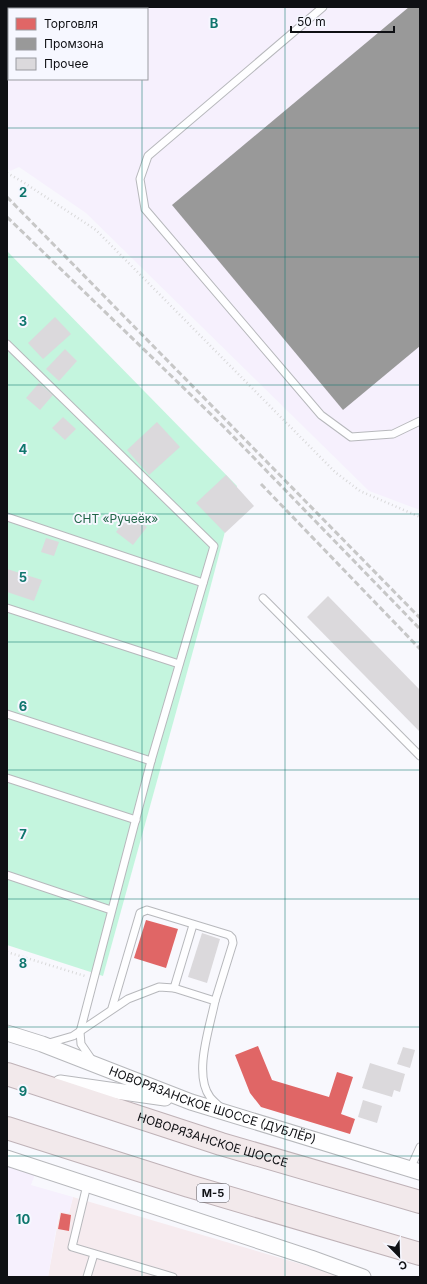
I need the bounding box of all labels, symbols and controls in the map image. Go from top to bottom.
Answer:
legend [8,8,148,80]
scale bar [291,8,394,34]
text: 50 m [297,14,326,29]
text: B [210,15,219,31]
text: Торговля [44,16,98,31]
text: Промзона [44,36,104,51]
text: Прочее [44,56,89,71]
text: 2 [19,184,27,200]
text: 3 [19,313,27,329]
text: 4 [19,441,28,457]
park label: СНТ «Ручеёк» [74,511,158,526]
text: 5 [19,569,27,585]
text: 6 [19,698,27,714]
text: 7 [19,826,27,842]
text: 8 [19,955,27,971]
street label: НОВОРЯЗАНСКОЕ ШОССЕ (ДУБЛЁР) [108,1063,318,1147]
text: 9 [19,1083,27,1099]
street label: НОВОРЯЗАНСКОЕ ШОССЕ [136,1110,290,1170]
road number: М-5 [197,1184,229,1202]
text: 10 [16,1211,30,1227]
north arrow [379,1236,419,1276]
text: С [396,1257,409,1273]

